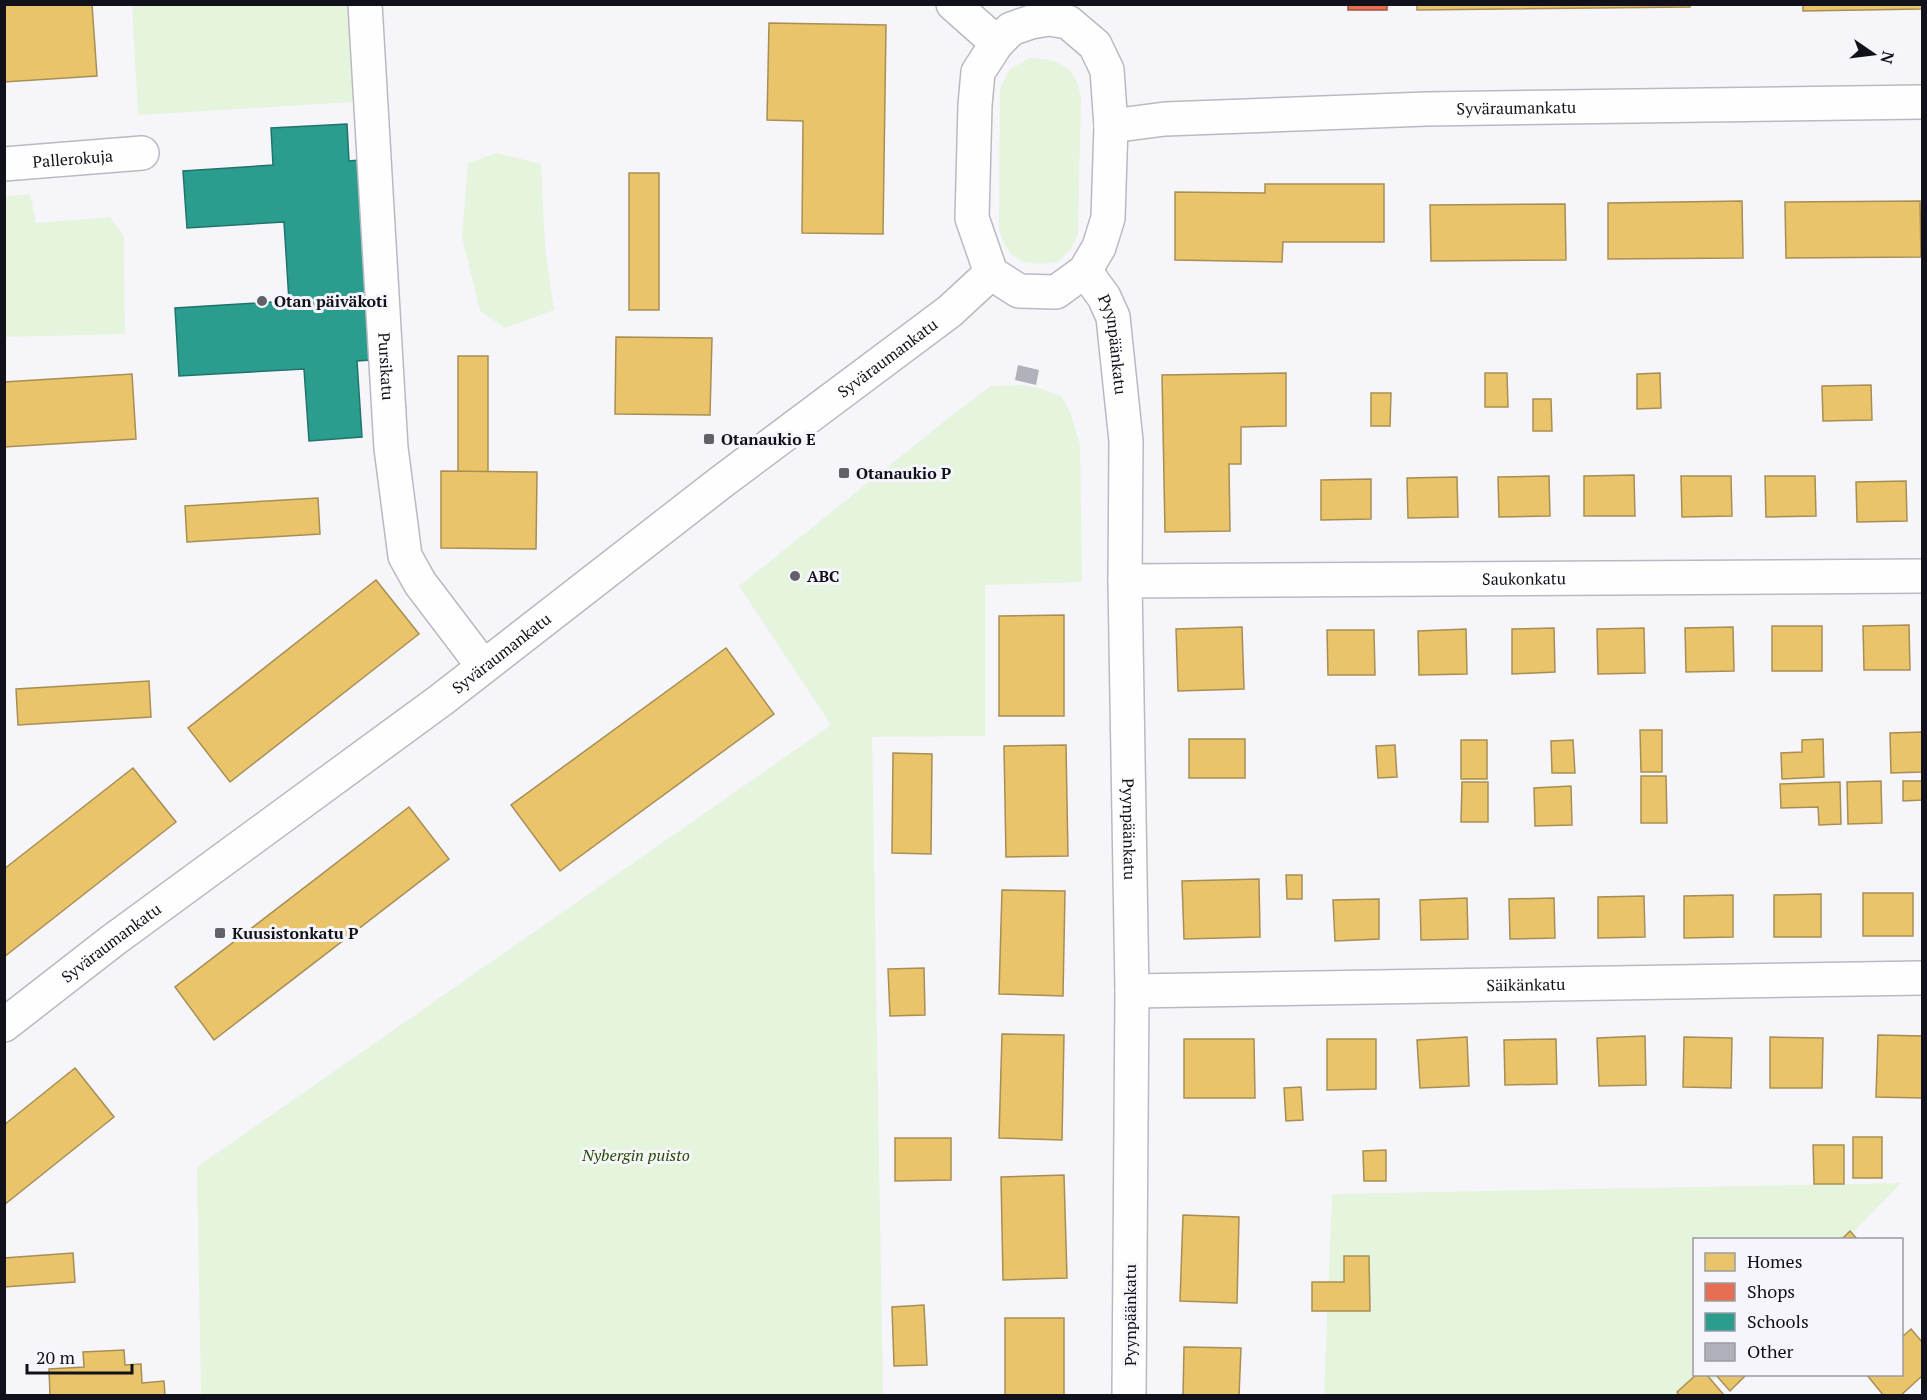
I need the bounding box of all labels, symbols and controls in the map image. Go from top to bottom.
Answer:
north arrow [1843,24,1903,84]
text: N [1875,49,1900,66]
street label: Syväraumankatu [1456,96,1576,120]
street label: Pallerokuja [32,144,114,173]
place label: Otan päiväkoti [274,290,388,312]
street label: Pyynpäänkatu [1093,290,1132,396]
marker: Otan päiväkoti [255,294,269,308]
street label: Syväraumankatu [833,313,942,403]
street label: Pursikatu [373,332,399,401]
place label: Otanaukio E [721,428,816,450]
marker: Otanaukio E [702,432,716,446]
place label: Otanaukio P [856,462,951,484]
marker: Otanaukio P [837,466,851,480]
place label: ABC [807,565,839,587]
street label: Saukonkatu [1482,567,1566,590]
marker: ABC [788,569,802,583]
street label: Syväraumankatu [447,608,555,699]
street label: Pyynpäänkatu [1117,778,1141,880]
street label: Syväraumankatu [57,898,165,988]
place label: Kuusistonkatu P [232,922,358,944]
marker: Kuusistonkatu P [213,926,227,940]
street label: Säikänkatu [1486,973,1566,996]
park label: Nybergin puisto [581,1144,690,1166]
legend [1693,1238,1903,1376]
text: Homes [1747,1249,1802,1273]
street label: Pyynpäänkatu [1119,1264,1141,1366]
text: Shops [1747,1279,1795,1303]
text: Schools [1747,1309,1809,1333]
scale bar [27,1337,132,1375]
text: Other [1747,1339,1794,1363]
text: 20 m [36,1345,76,1369]

